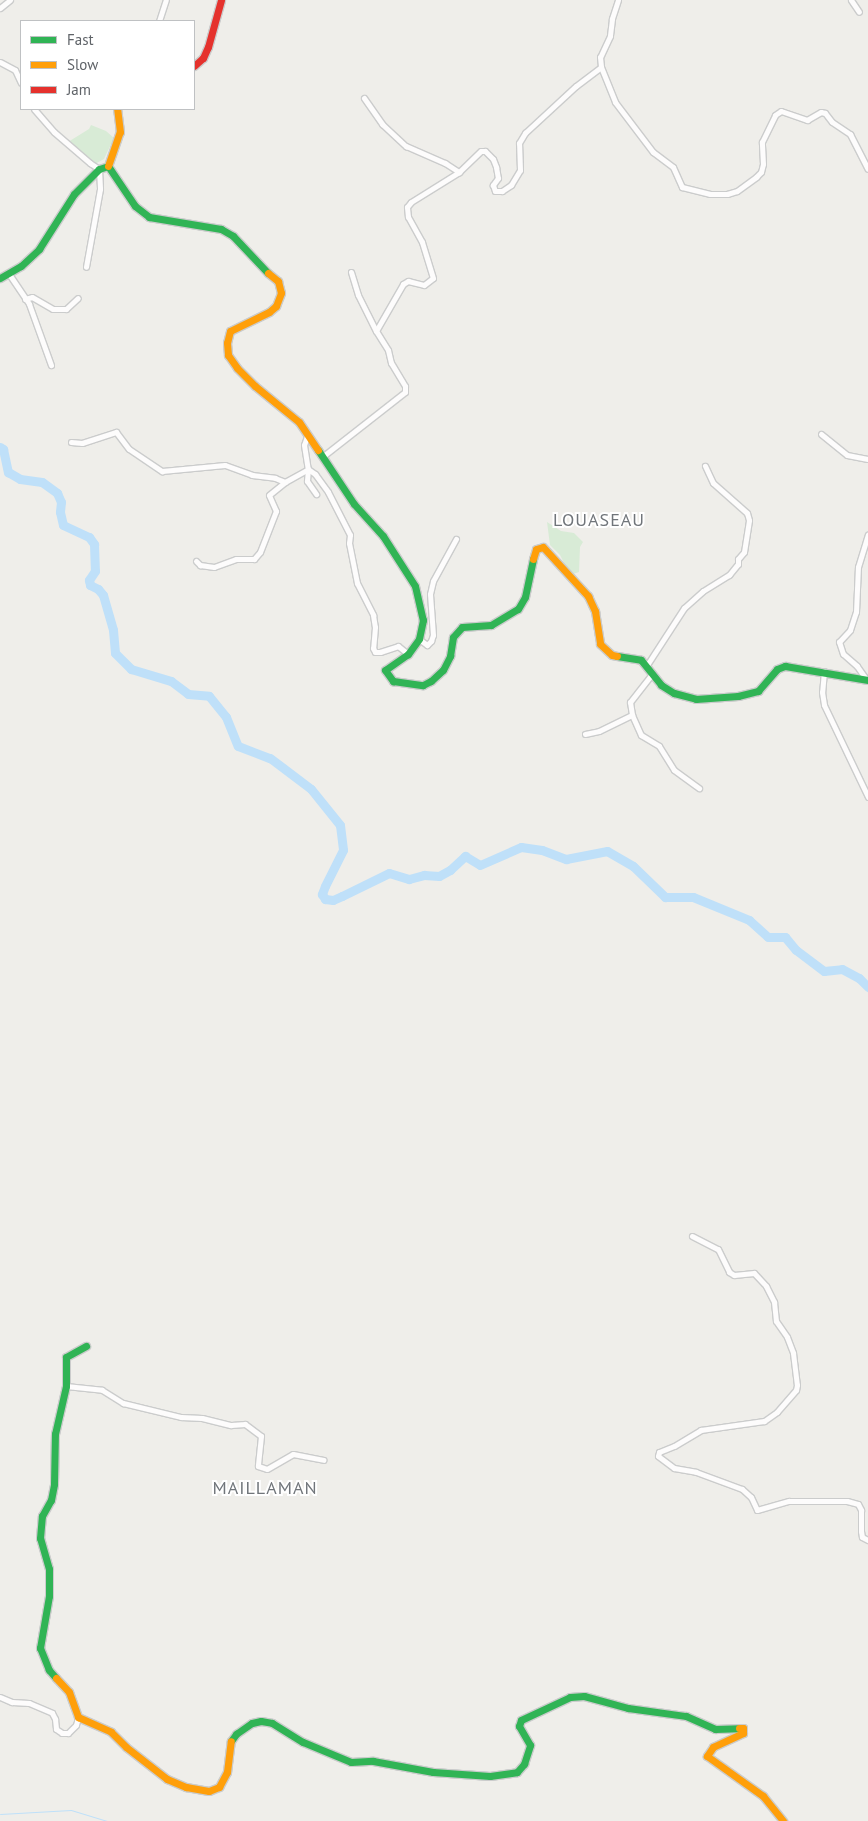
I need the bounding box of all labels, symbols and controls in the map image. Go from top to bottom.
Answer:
legend [20,20,195,110]
text: Fast [67,30,94,49]
text: Slow [67,55,98,74]
text: Jam [67,80,91,99]
district label: LOUASEAU [552,509,646,531]
district label: MAILLAMAN [211,1477,319,1499]

